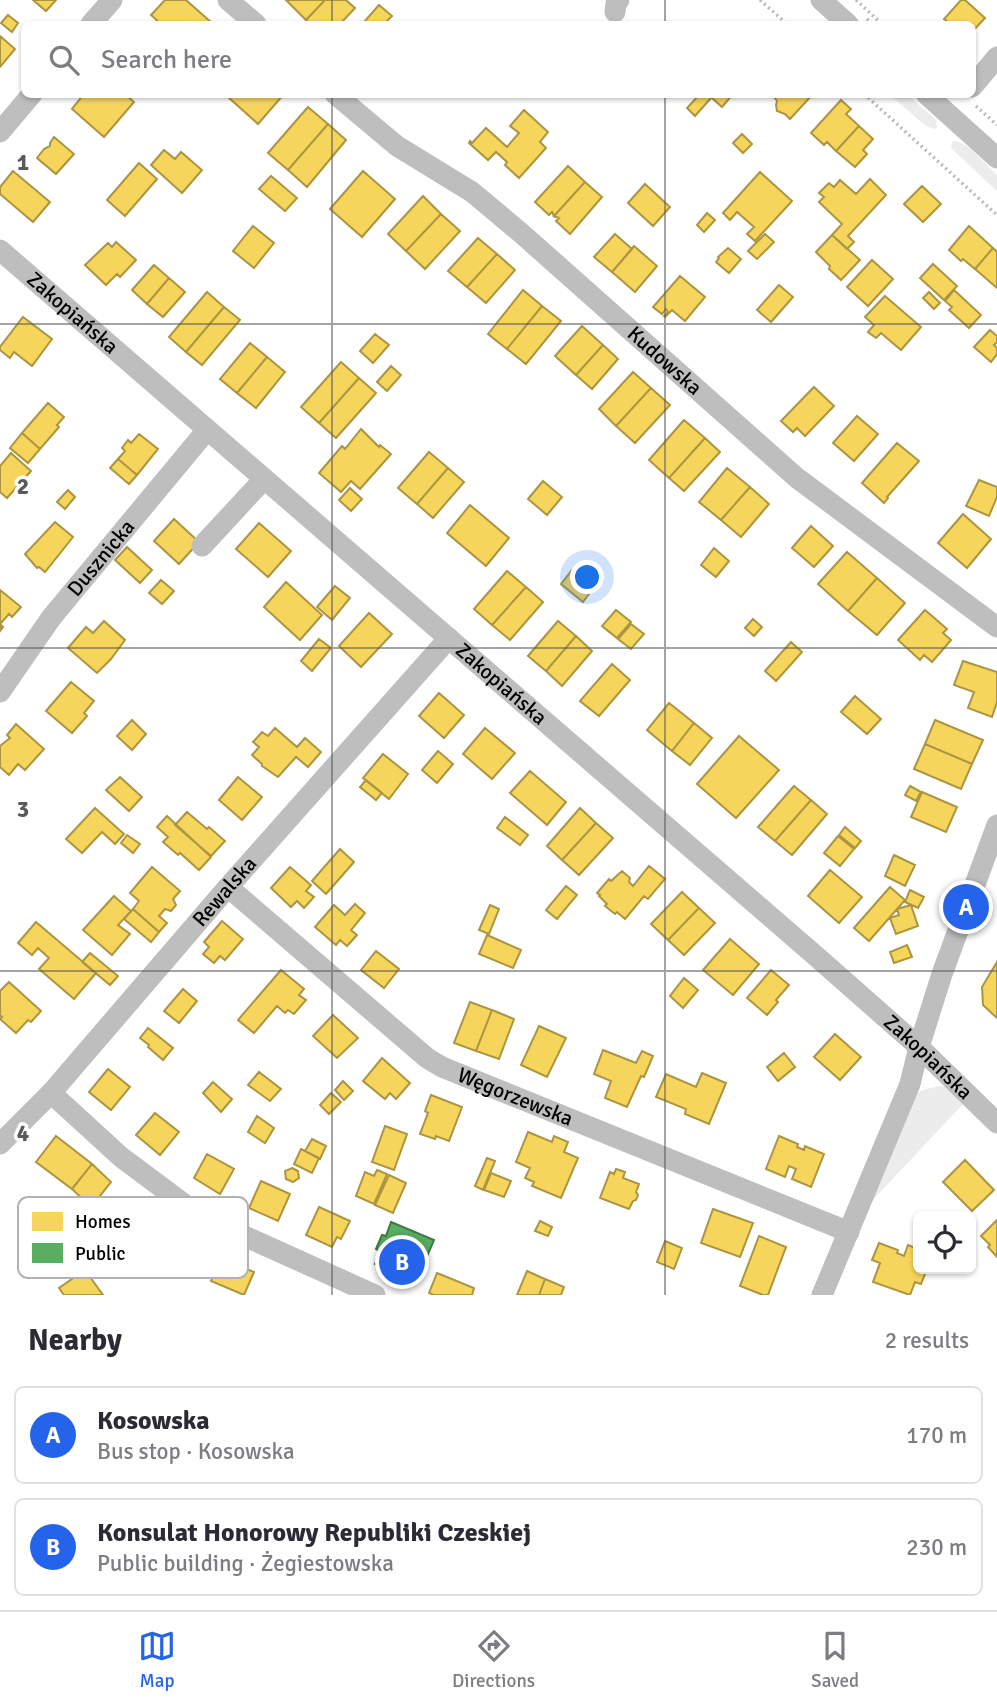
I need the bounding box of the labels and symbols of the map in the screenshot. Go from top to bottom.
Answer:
text: 1 [17,148,29,177]
street label: Zakopiańska [22,266,124,359]
street label: Kudowska [622,321,707,401]
text: 2 [17,472,29,501]
street label: Dusznicka [62,514,140,602]
your location [570,560,604,594]
street label: Zakopiańska [450,637,552,730]
text: 3 [17,795,29,824]
street label: Rewalska [187,851,262,932]
pin: A [943,881,989,933]
street label: Zakopiańska [878,1009,978,1105]
street label: Węgorzewska [454,1062,577,1132]
text: 4 [17,1119,29,1148]
legend [18,1197,248,1278]
text: Homes [75,1210,131,1234]
pin: B [379,1236,425,1288]
text: Public [75,1242,126,1266]

